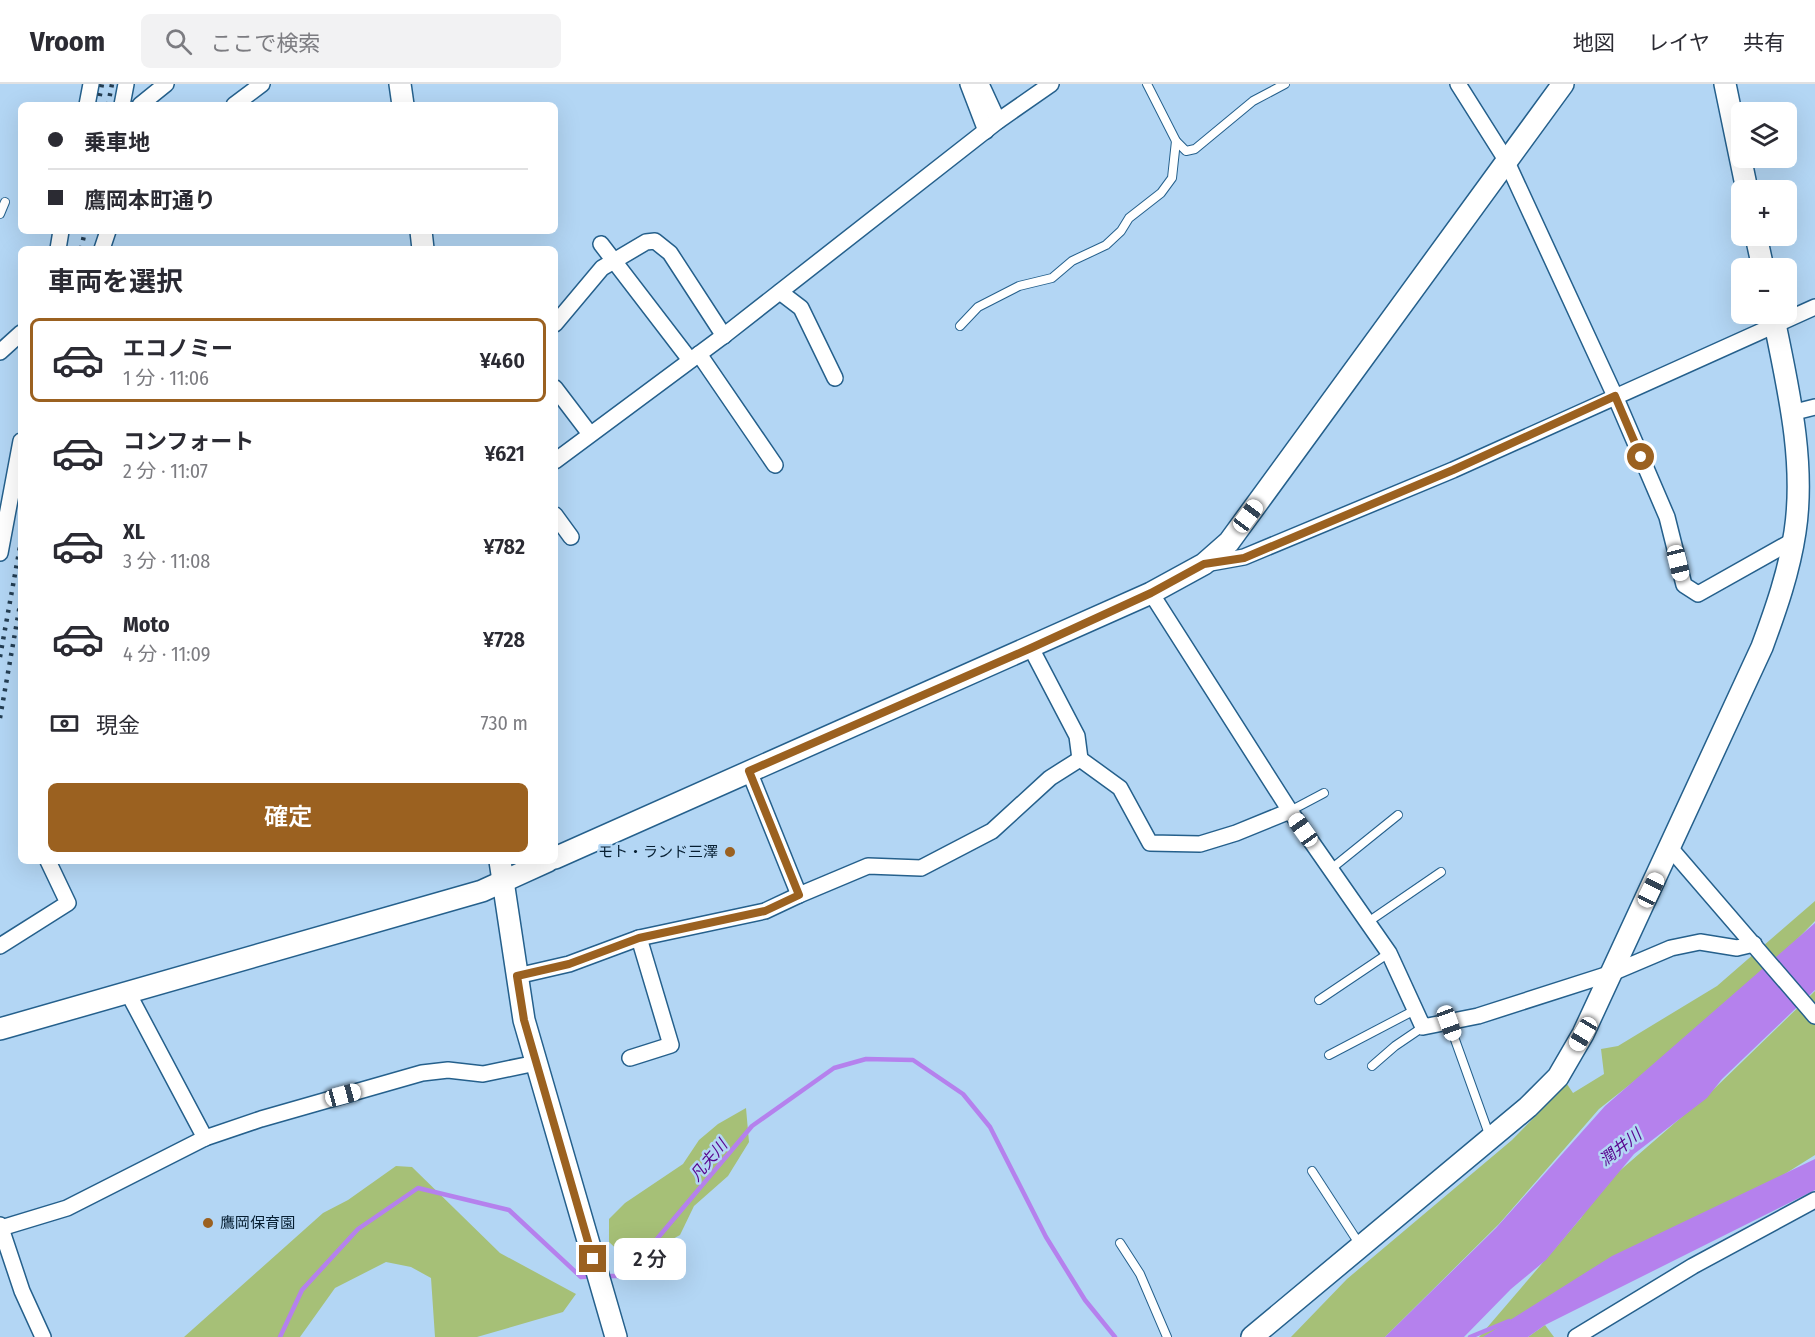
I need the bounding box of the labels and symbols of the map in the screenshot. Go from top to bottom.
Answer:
route start [1627,443,1654,470]
car [1230,496,1266,536]
car [1665,543,1691,583]
car [1285,810,1321,850]
place label: モト・ランド三澤 [598,843,718,861]
marker: モト・ランド三澤 [723,845,737,859]
car [1635,870,1667,910]
car [1434,1003,1464,1043]
car [1566,1014,1600,1054]
car [323,1082,363,1108]
water label: 潤井川 [1596,1124,1647,1170]
water label: 凡夫川 [686,1134,732,1185]
place label: 鷹岡保育園 [220,1214,295,1232]
marker: 鷹岡保育園 [201,1216,215,1230]
callout: 2 分 [614,1238,686,1280]
route end [579,1245,606,1272]

